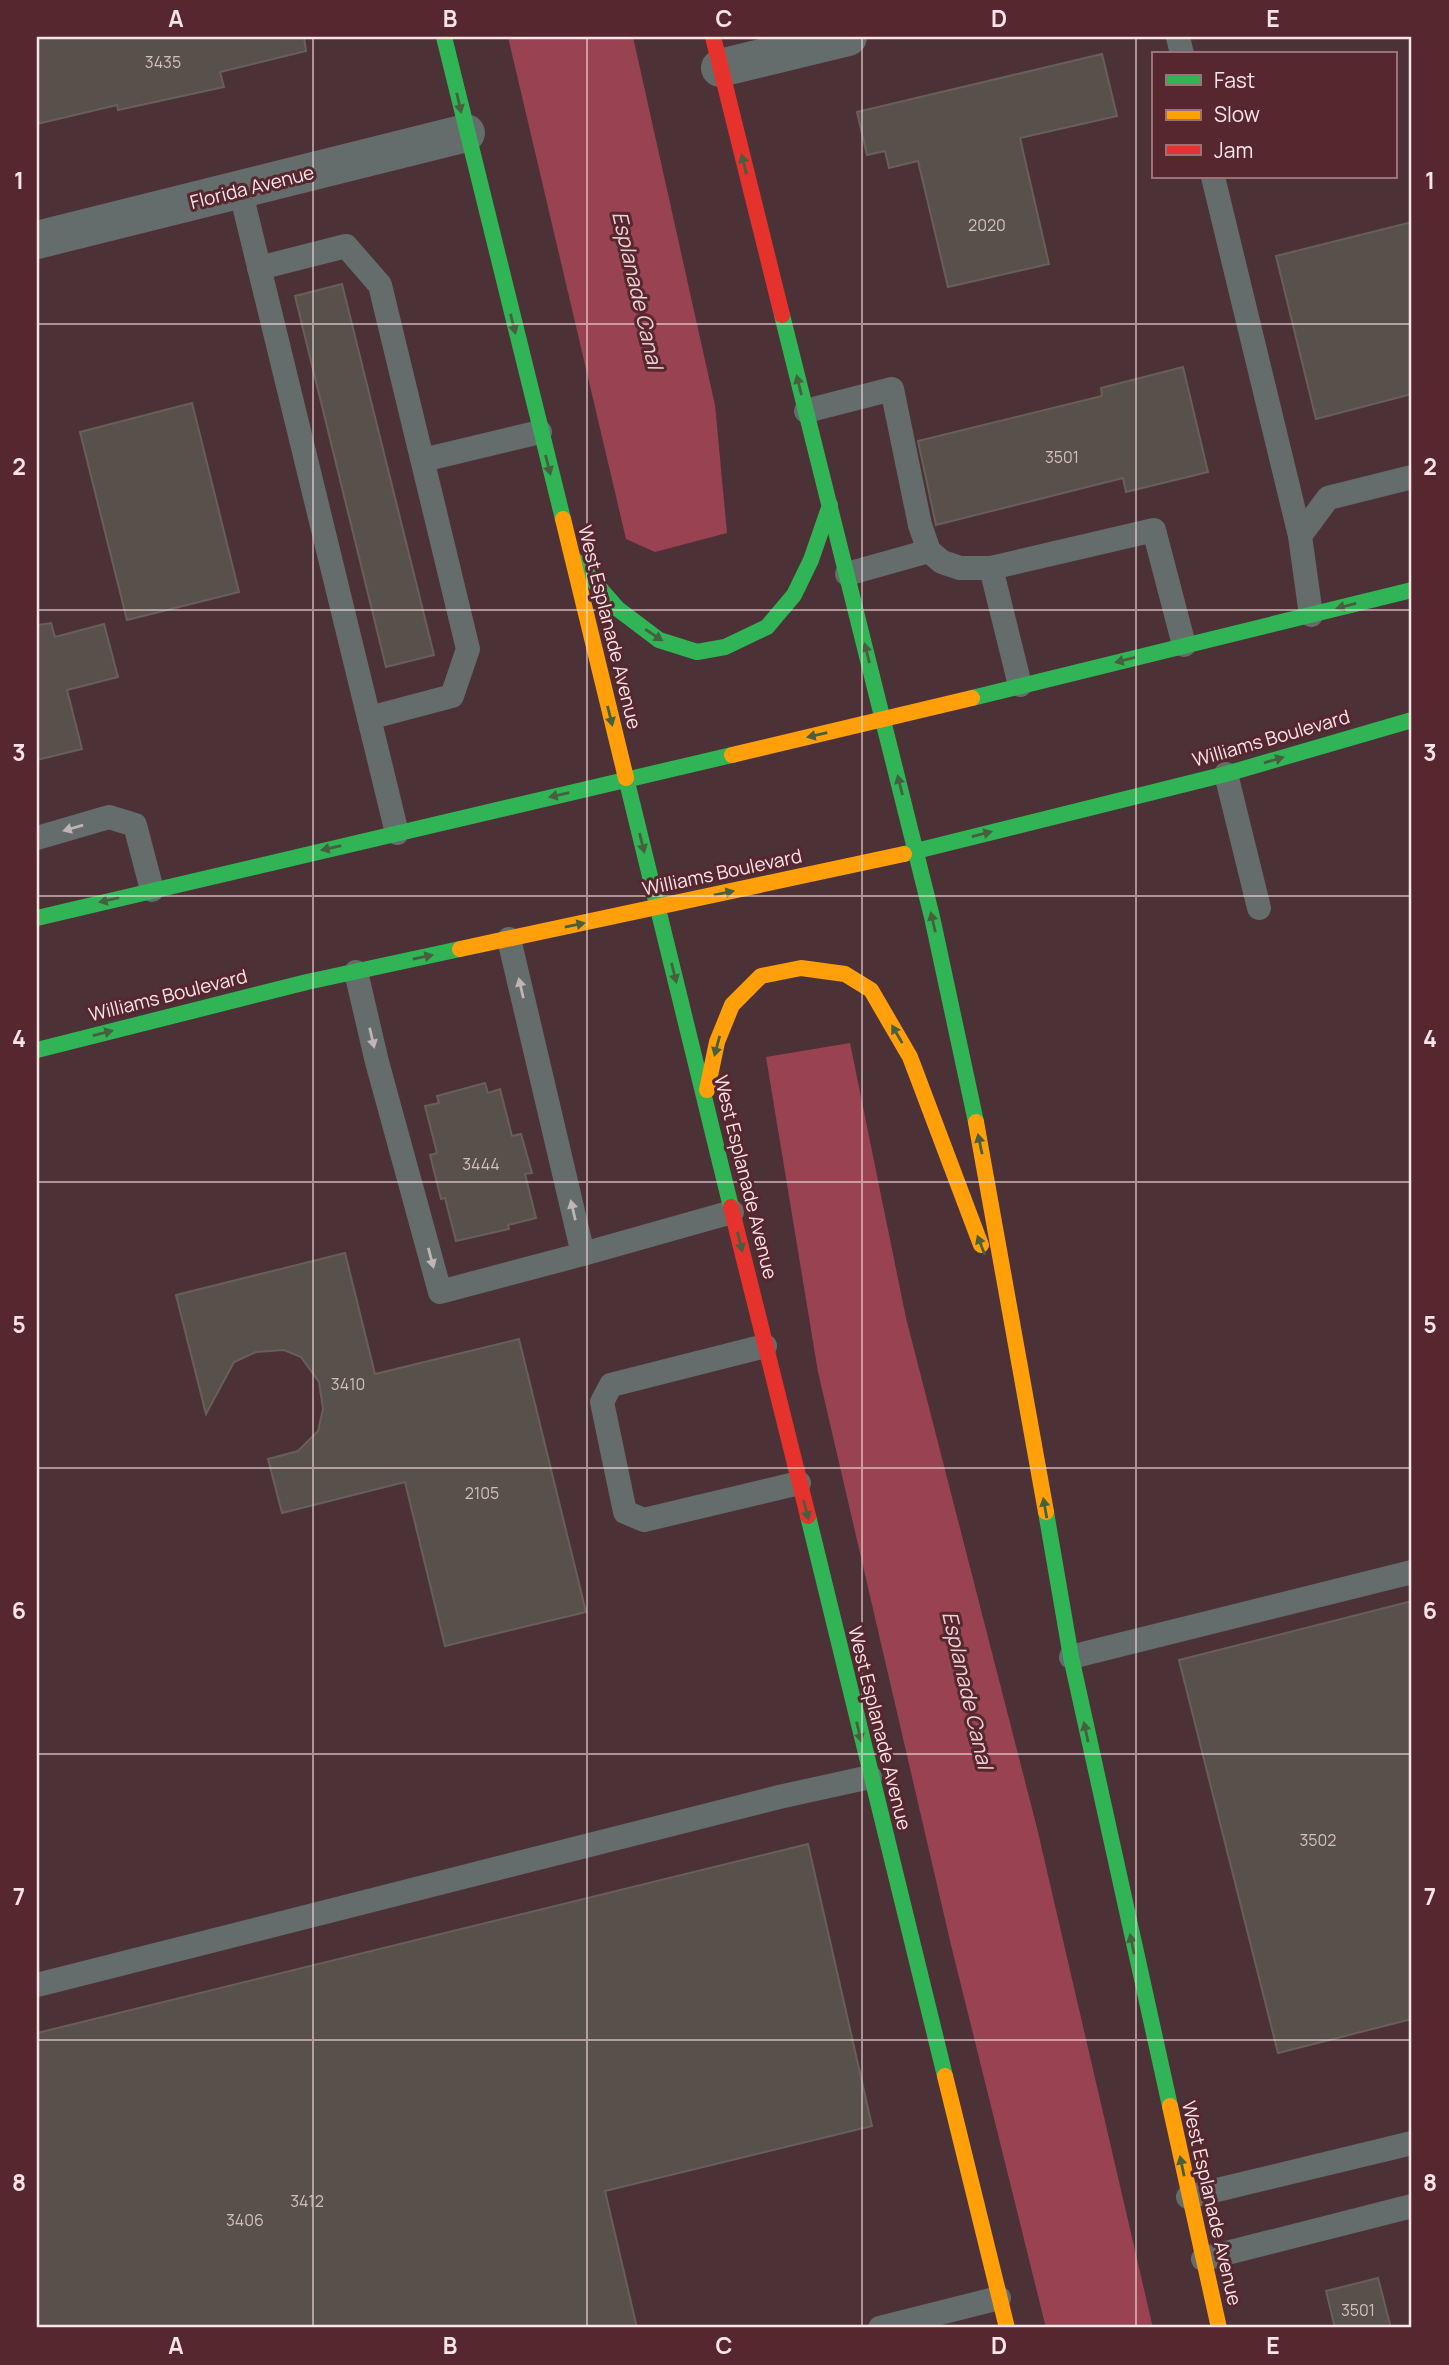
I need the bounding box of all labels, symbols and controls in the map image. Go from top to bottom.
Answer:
text: A [168,2,184,34]
text: B [443,2,457,34]
text: C [716,2,733,34]
text: D [991,2,1007,34]
text: E [1266,2,1280,34]
house number: 3435 [145,51,181,73]
legend [1152,52,1396,178]
text: Fast [1214,66,1255,94]
one-way arrow [454,92,465,114]
text: Slow [1214,100,1260,128]
text: Jam [1214,136,1253,164]
one-way arrow [738,153,749,175]
street label: Florida Avenue [187,159,317,215]
text: 1 [14,164,24,196]
text: 1 [1425,164,1435,196]
water label: Esplanade Canal [606,208,670,374]
house number: 2020 [968,214,1006,236]
one-way arrow [508,313,519,335]
one-way arrow [793,374,804,396]
house number: 3501 [1045,446,1079,468]
text: 2 [12,450,26,482]
text: 2 [1423,450,1437,482]
one-way arrow [543,455,554,477]
street label: West Esplanade Avenue [572,522,648,732]
one-way arrow [1335,601,1357,612]
one-way arrow [644,628,664,641]
one-way arrow [861,642,872,664]
one-way arrow [1114,655,1136,666]
street label: Williams Boulevard [1189,703,1353,773]
one-way arrow [605,705,616,727]
one-way arrow [806,729,828,740]
text: 3 [12,736,26,768]
text: 3 [1423,736,1437,768]
one-way arrow [1263,754,1284,764]
one-way arrow [894,774,905,796]
one-way arrow [548,790,570,801]
one-way arrow [62,823,83,833]
one-way arrow [971,828,993,839]
one-way arrow [637,833,648,855]
street label: Williams Boulevard [640,842,804,902]
one-way arrow [320,843,342,854]
one-way arrow [713,887,735,898]
one-way arrow [98,895,120,906]
one-way arrow [927,911,938,933]
one-way arrow [564,919,586,930]
one-way arrow [412,952,434,963]
one-way arrow [669,962,680,984]
street label: Williams Boulevard [86,963,250,1027]
one-way arrow [515,977,526,999]
text: 4 [12,1022,26,1054]
text: 4 [1423,1022,1437,1054]
one-way arrow [890,1025,903,1044]
one-way arrow [92,1027,114,1038]
one-way arrow [367,1027,378,1049]
one-way arrow [711,1036,722,1058]
street label: West Esplanade Avenue [708,1072,784,1282]
one-way arrow [975,1133,986,1155]
house number: 3444 [462,1153,500,1175]
one-way arrow [567,1199,578,1221]
one-way arrow [735,1231,746,1253]
one-way arrow [976,1235,987,1256]
one-way arrow [426,1247,437,1269]
text: 5 [12,1308,26,1340]
text: 5 [1423,1308,1437,1340]
house number: 3410 [331,1373,365,1395]
house number: 2105 [465,1482,499,1504]
one-way arrow [1039,1497,1050,1519]
one-way arrow [801,1500,812,1522]
text: 6 [12,1594,26,1626]
text: 6 [1423,1594,1437,1626]
water label: Esplanade Canal [936,1608,1000,1774]
street label: West Esplanade Avenue [842,1623,918,1833]
one-way arrow [854,1721,865,1743]
one-way arrow [1081,1721,1092,1743]
house number: 3502 [1300,1829,1336,1851]
text: 7 [13,1880,25,1912]
text: 7 [1424,1880,1436,1912]
one-way arrow [1127,1933,1138,1955]
street label: West Esplanade Avenue [1176,2098,1248,2308]
one-way arrow [1176,2155,1187,2177]
text: 8 [12,2166,26,2198]
text: 8 [1423,2166,1437,2198]
house number: 3412 [290,2190,324,2212]
house number: 3406 [226,2209,264,2231]
house number: 3501 [1341,2299,1375,2321]
text: A [168,2329,184,2361]
text: B [443,2329,457,2361]
text: C [716,2329,733,2361]
text: D [991,2329,1007,2361]
text: E [1266,2329,1280,2361]

